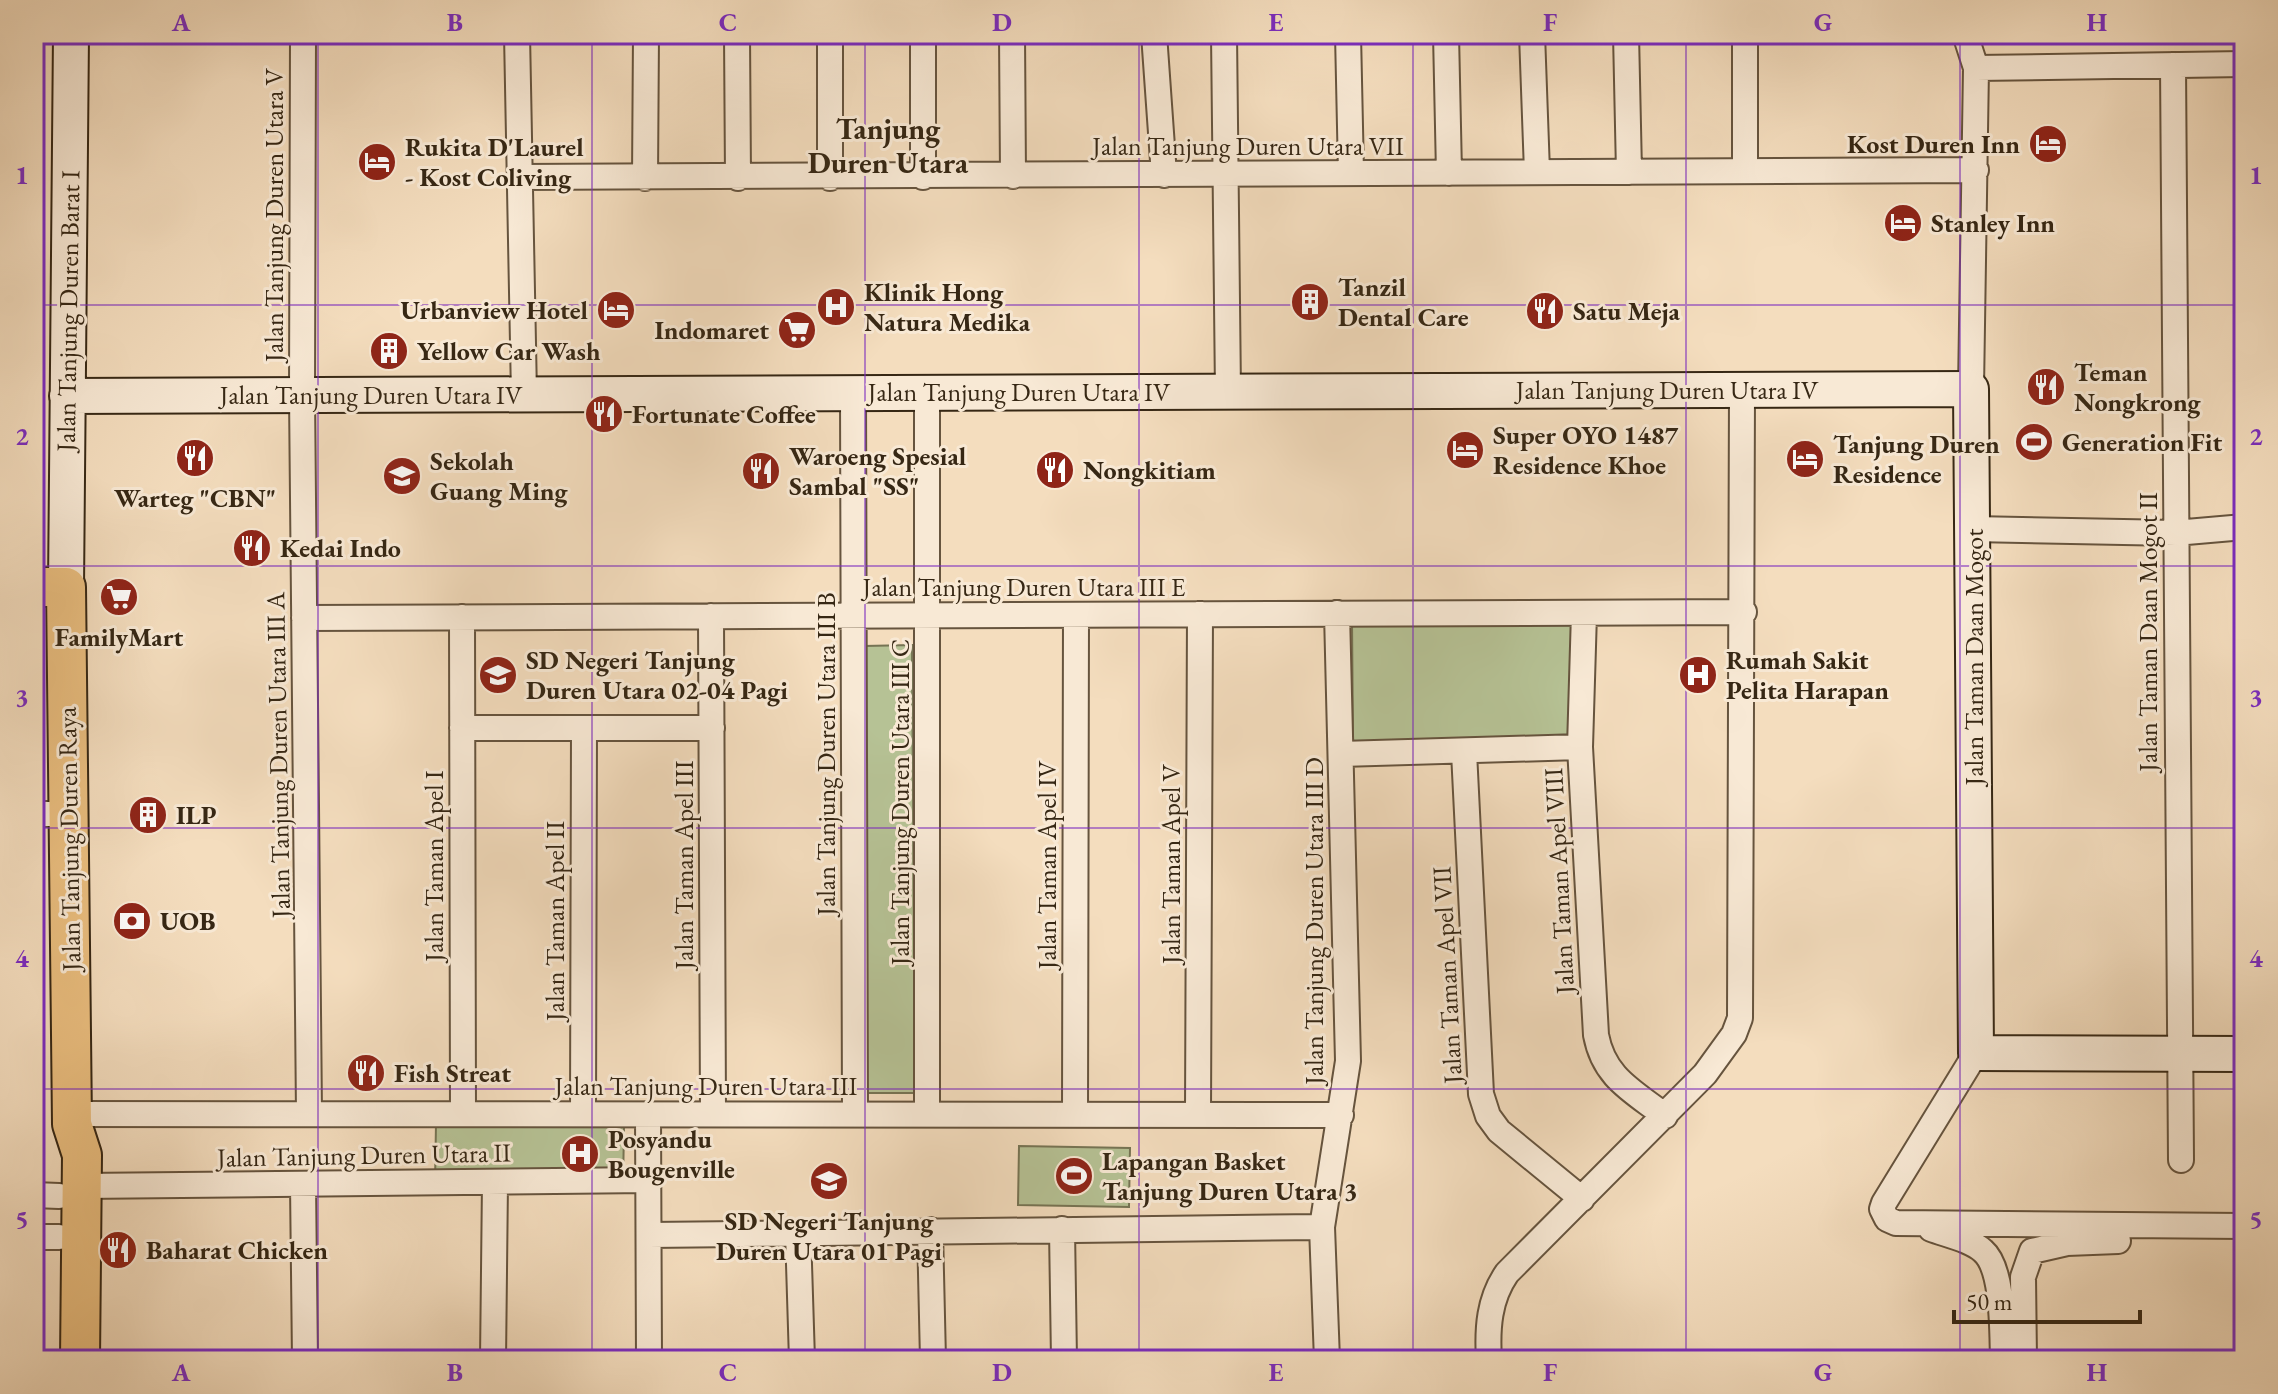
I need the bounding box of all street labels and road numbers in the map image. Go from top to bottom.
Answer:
street label: Jalan Tanjung Duren Utara V [257,68,291,364]
street label: Jalan Tanjung Duren Utara VII [1090,129,1404,163]
street label: Jalan Tanjung Duren Barat I [49,170,87,454]
street label: Jalan Tanjung Duren Utara IV [1514,373,1819,407]
street label: Jalan Tanjung Duren Utara IV [866,375,1171,409]
street label: Jalan Tanjung Duren Utara IV [218,378,523,412]
street label: Jalan Taman Daan Mogot II [2131,492,2165,774]
street label: Jalan Taman Daan Mogot [1957,529,1991,787]
street label: Jalan Tanjung Duren Utara III E [861,570,1186,604]
street label: Jalan Tanjung Duren Utara III A [258,591,298,920]
street label: Jalan Tanjung Duren Utara III B [809,592,843,918]
street label: Jalan Tanjung Duren Utara III C [883,639,917,967]
street label: Jalan Tanjung Duren Raya [50,706,88,974]
street label: Jalan Tanjung Duren Utara III D [1297,757,1331,1087]
street label: Jalan Taman Apel III [667,760,701,971]
street label: Jalan Taman Apel IV [1030,760,1064,971]
street label: Jalan Taman Apel V [1154,764,1188,966]
street label: Jalan Taman Apel VIII [1536,767,1582,997]
street label: Jalan Taman Apel I [417,770,451,964]
street label: Jalan Taman Apel II [538,821,572,1023]
street label: Jalan Taman Apel VII [1424,865,1470,1087]
street label: Jalan Tanjung Duren Utara III [553,1069,858,1103]
street label: Jalan Tanjung Duren Utara II [215,1135,511,1175]

